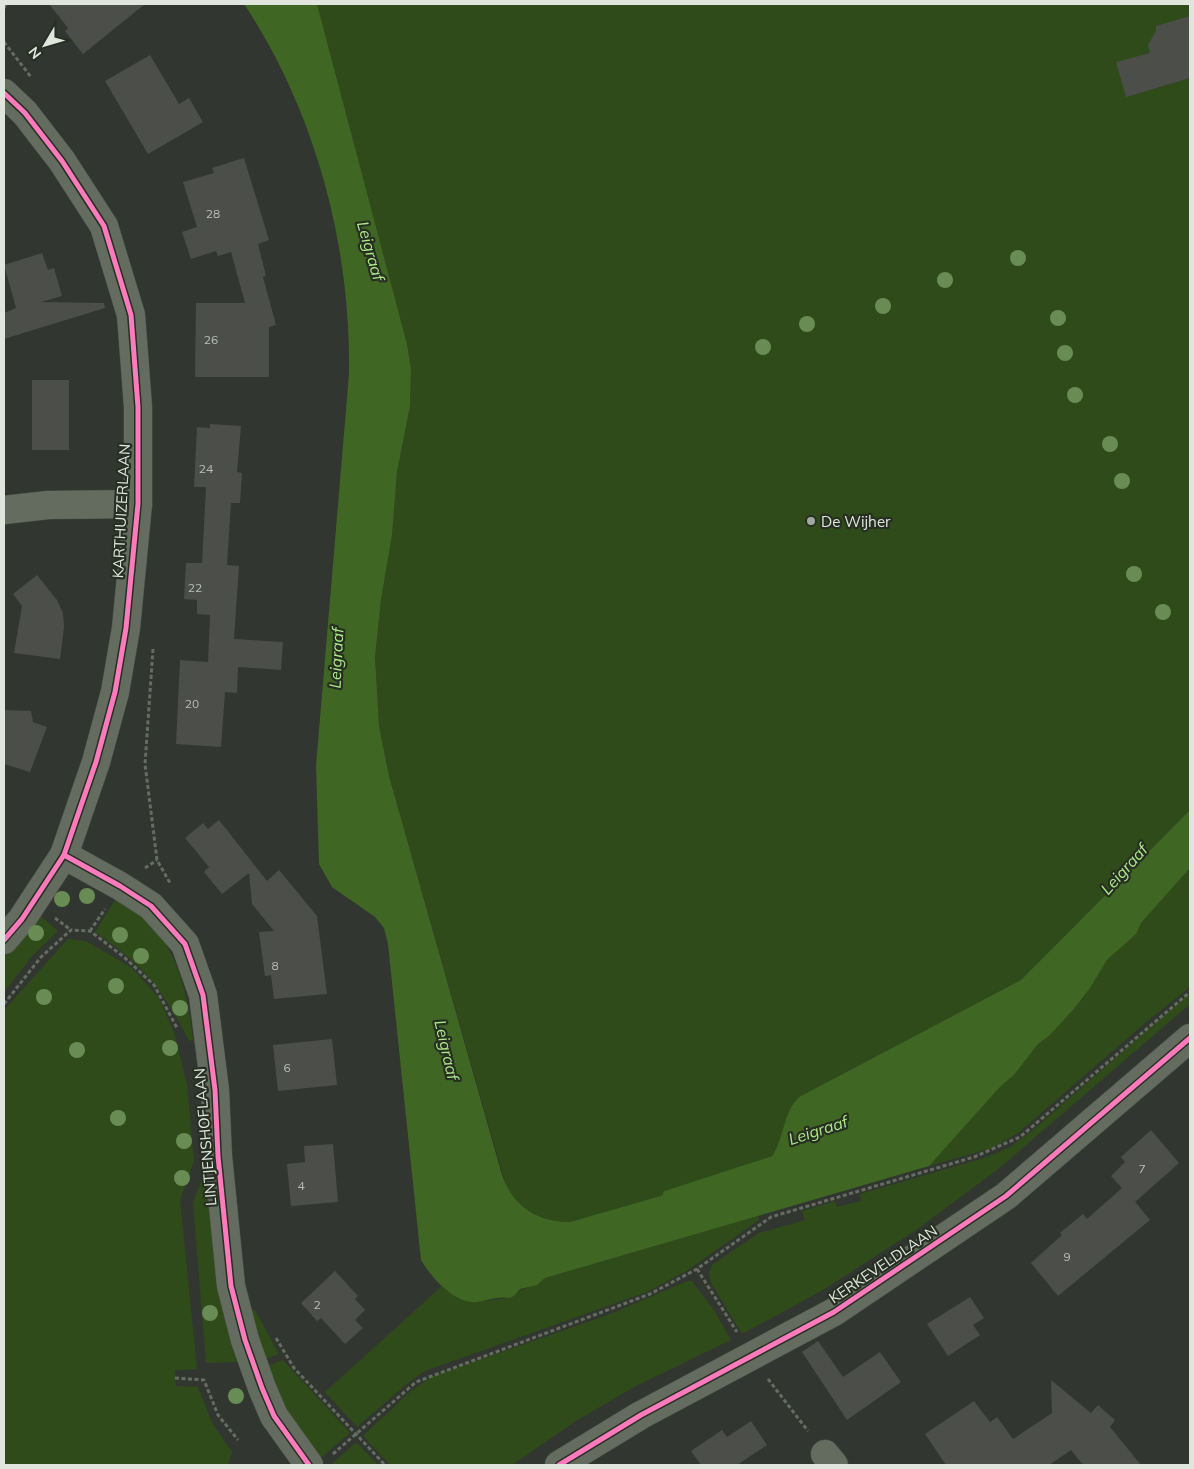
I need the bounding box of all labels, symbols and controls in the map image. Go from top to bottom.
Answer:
north arrow [20,20,70,70]
text: N [24,43,45,63]
house number: 28 [206,206,220,221]
water label: Leigraaf [353,219,389,285]
house number: 26 [204,332,218,347]
street label: KARTHUIZERLAAN [108,443,134,579]
house number: 24 [199,461,213,476]
place label: De Wijher [821,512,891,531]
marker: De Wijher [805,515,817,527]
house number: 22 [188,580,202,595]
water label: Leigraaf [324,625,348,689]
house number: 20 [185,696,199,711]
water label: Leigraaf [1096,838,1153,898]
house number: 8 [271,958,279,973]
water label: Leigraaf [430,1018,464,1084]
house number: 6 [283,1060,291,1075]
street label: LINTJENSHOFLAAN [190,1067,220,1207]
water label: Leigraaf [786,1111,852,1149]
house number: 7 [1138,1161,1146,1176]
house number: 4 [297,1178,305,1193]
street label: KERKEVELDLAAN [825,1221,941,1307]
house number: 9 [1063,1249,1071,1264]
house number: 2 [313,1297,321,1312]

